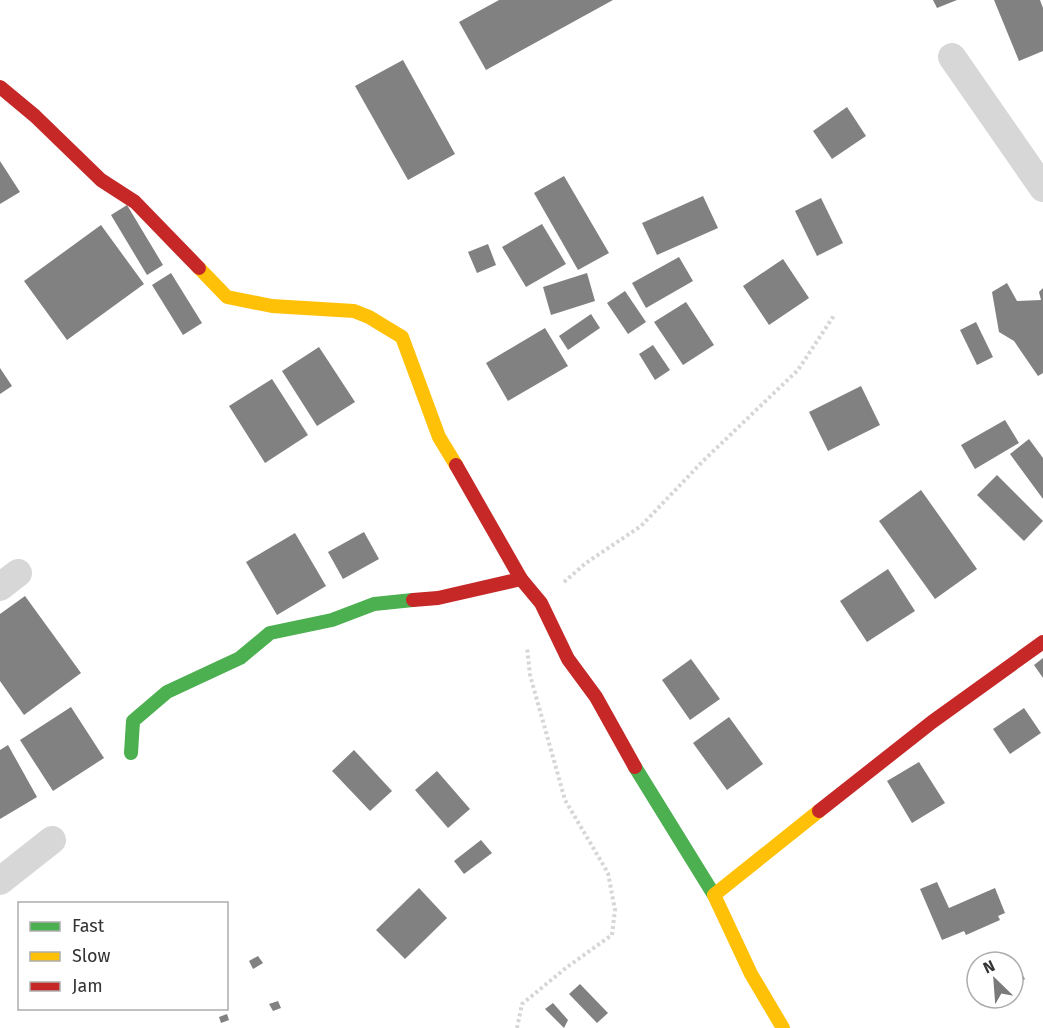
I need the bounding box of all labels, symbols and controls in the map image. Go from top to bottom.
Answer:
legend [18,902,228,1010]
text: Fast [72,915,105,937]
text: Slow [72,945,111,967]
north arrow [965,950,1025,1010]
text: N [980,956,998,978]
text: Jam [72,975,103,997]

